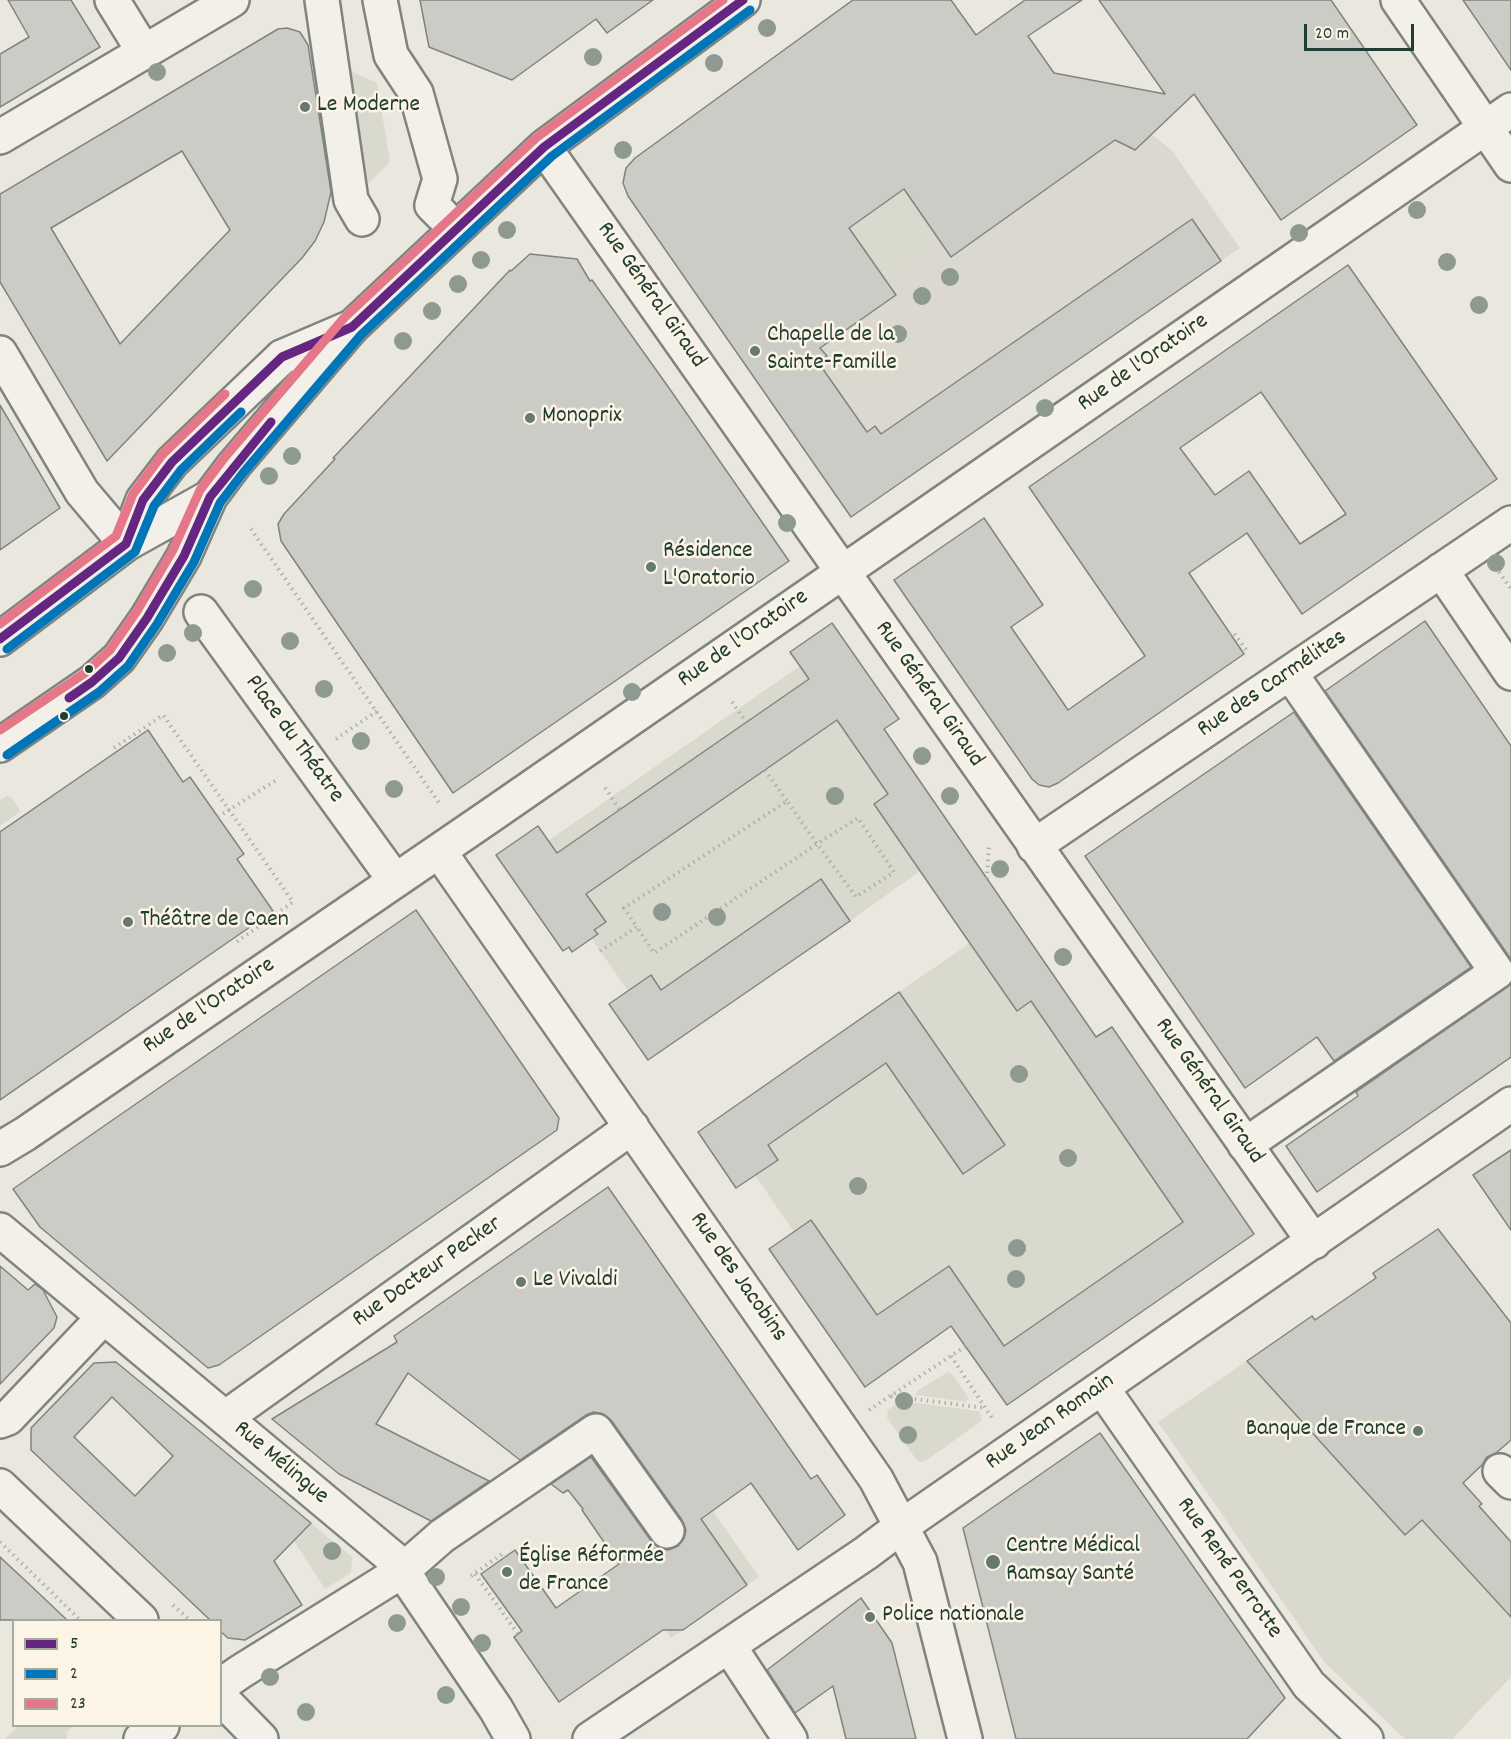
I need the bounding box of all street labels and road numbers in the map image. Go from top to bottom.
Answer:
street label: Rue Général Giraud [589,217,711,375]
street label: Rue de l'Oratoire [1073,308,1215,420]
street label: Rue de l'Oratoire [673,584,815,696]
street label: Rue Général Giraud [867,616,989,774]
street label: Rue des Carmélites [1193,624,1353,746]
street label: Place du Théatre [237,670,349,810]
street label: Rue de l'Oratoire [138,952,282,1062]
street label: Rue Général Giraud [1147,1013,1269,1171]
street label: Rue des Jacobins [682,1208,792,1348]
street label: Rue Docteur Pecker [348,1211,508,1335]
street label: Rue Jean Romain [981,1368,1121,1478]
street label: Rue Mélingue [227,1416,333,1512]
street label: Rue René Perrotte [1169,1493,1287,1645]

